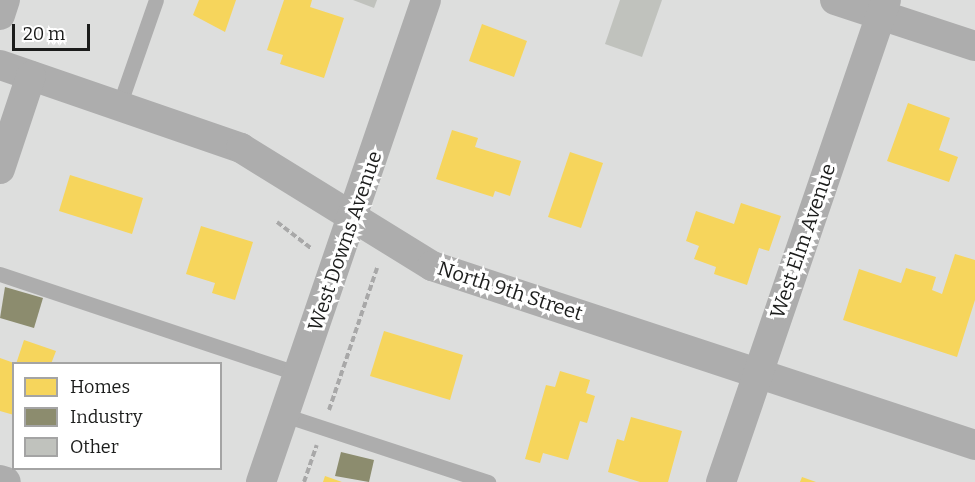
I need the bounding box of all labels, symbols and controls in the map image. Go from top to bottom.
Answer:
scale bar [15,12,93,50]
text: 20 m [23,23,65,45]
street label: West Downs Avenue [303,148,387,334]
street label: West Elm Avenue [765,160,841,322]
street label: North 9th Street [434,256,586,326]
legend [12,362,222,470]
text: Homes [70,376,130,398]
text: Industry [70,406,142,428]
text: Other [70,436,119,458]

